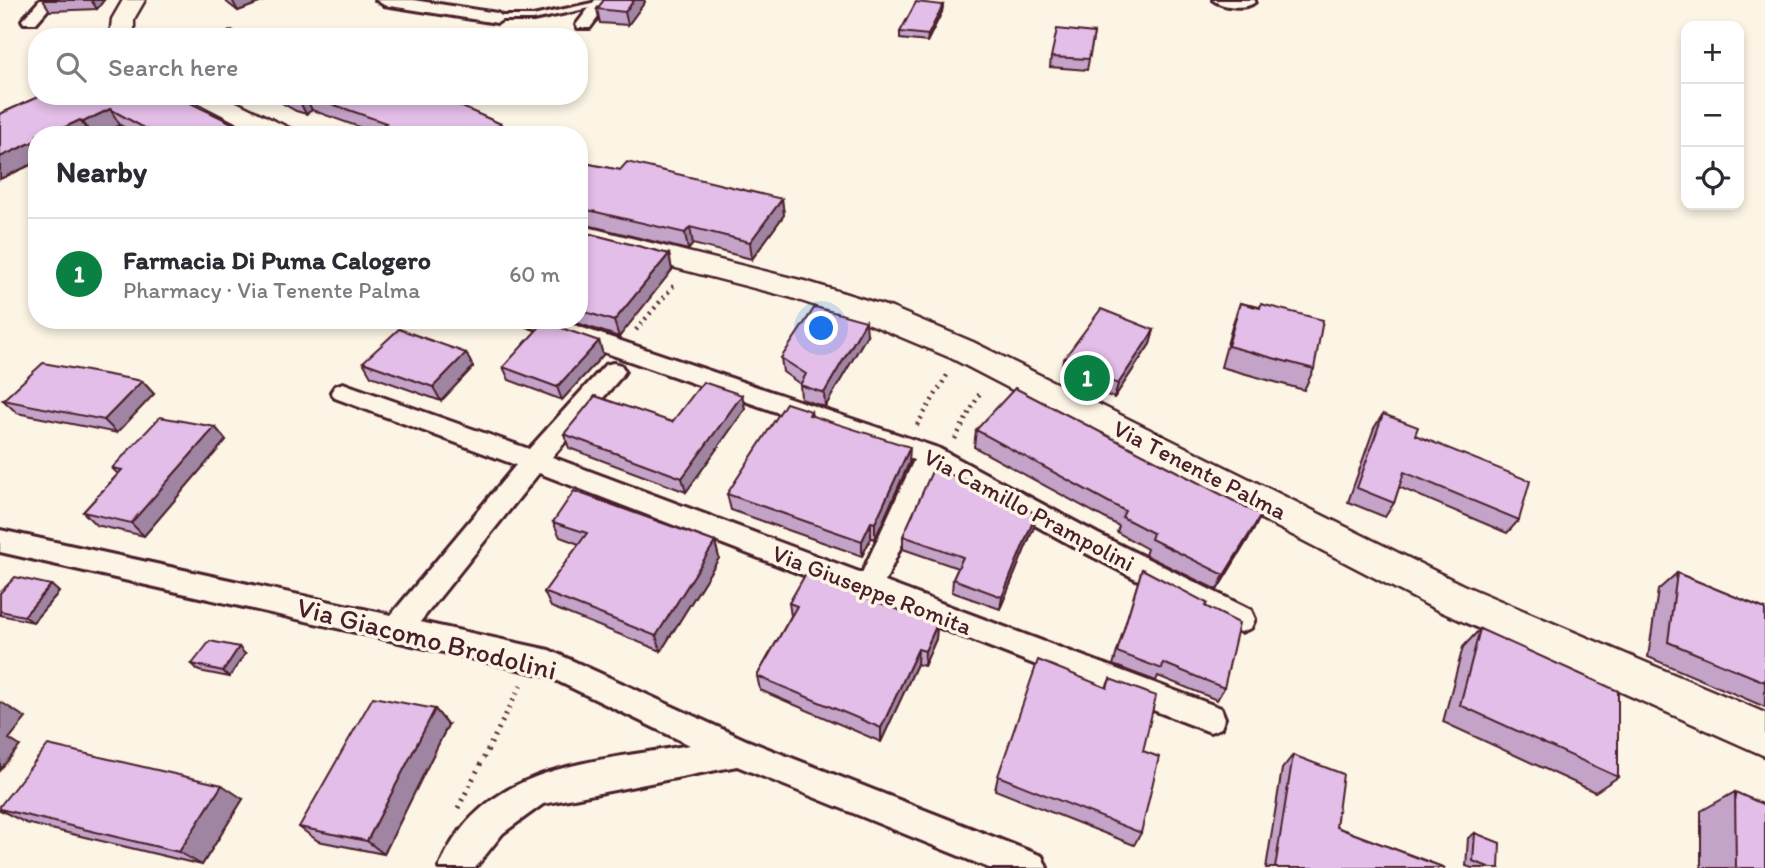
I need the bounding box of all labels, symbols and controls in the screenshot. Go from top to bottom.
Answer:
map controls [1681,21,1744,210]
button: + [1681,21,1744,84]
search box [28,28,588,105]
icon: search [52,48,90,86]
text: Search here [108,51,238,83]
button: − [1681,84,1744,147]
button: locate [1681,147,1744,210]
text: Nearby [56,153,147,190]
text: Farmacia Di Puma Calogero [123,244,431,276]
text: 1 [74,260,84,288]
text: 60 m [509,260,560,288]
text: Pharmacy · Via Tenente Palma [123,276,420,304]
your location [804,311,838,345]
pin: 1 [1064,352,1110,404]
street label: Via Tenente Palma [1109,413,1292,526]
street label: Via Camillo Prampolini [919,442,1140,577]
street label: Via Giuseppe Romita [768,538,977,641]
street label: Via Giacomo Brodolini [294,589,560,687]

